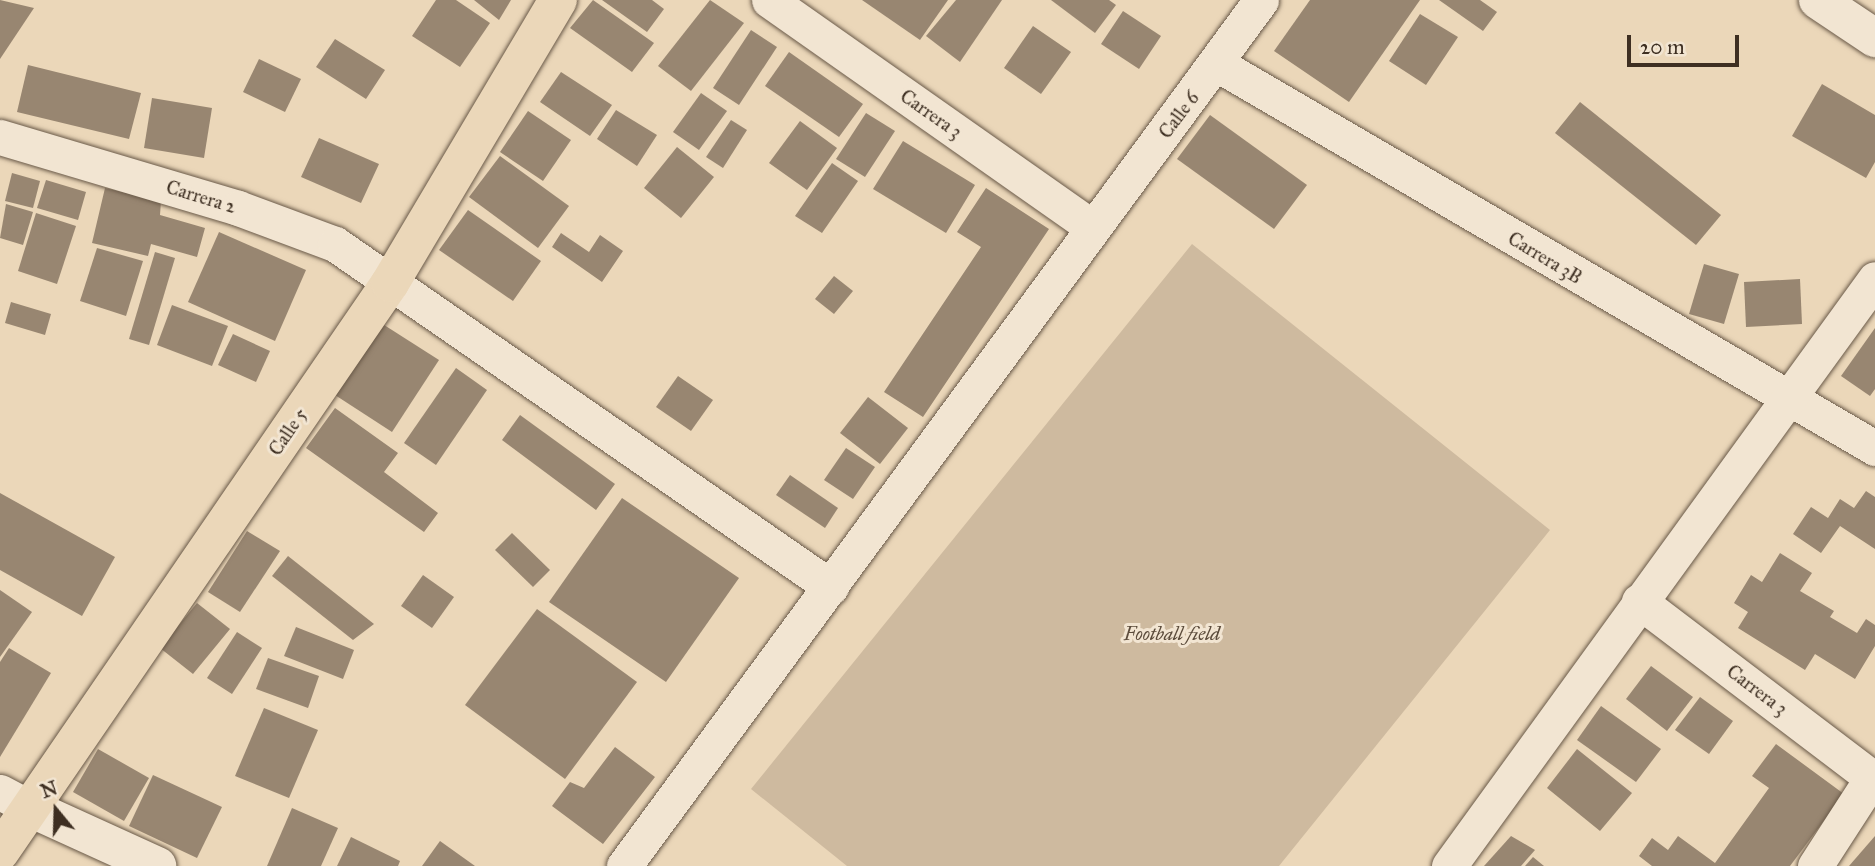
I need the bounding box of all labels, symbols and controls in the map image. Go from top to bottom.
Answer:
scale bar [1630,21,1742,65]
text: 20 m [1640,34,1685,60]
street label: Carrera 3 [896,85,966,143]
street label: Calle 6 [1154,87,1204,143]
street label: Carrera 2 [163,176,239,218]
street label: Carrera 3B [1504,227,1586,289]
street label: Calle 5 [264,404,312,460]
park label: Football field [1124,623,1220,645]
street label: Carrera 3 [1722,660,1792,720]
north arrow [21,775,91,845]
text: N [38,776,60,803]

